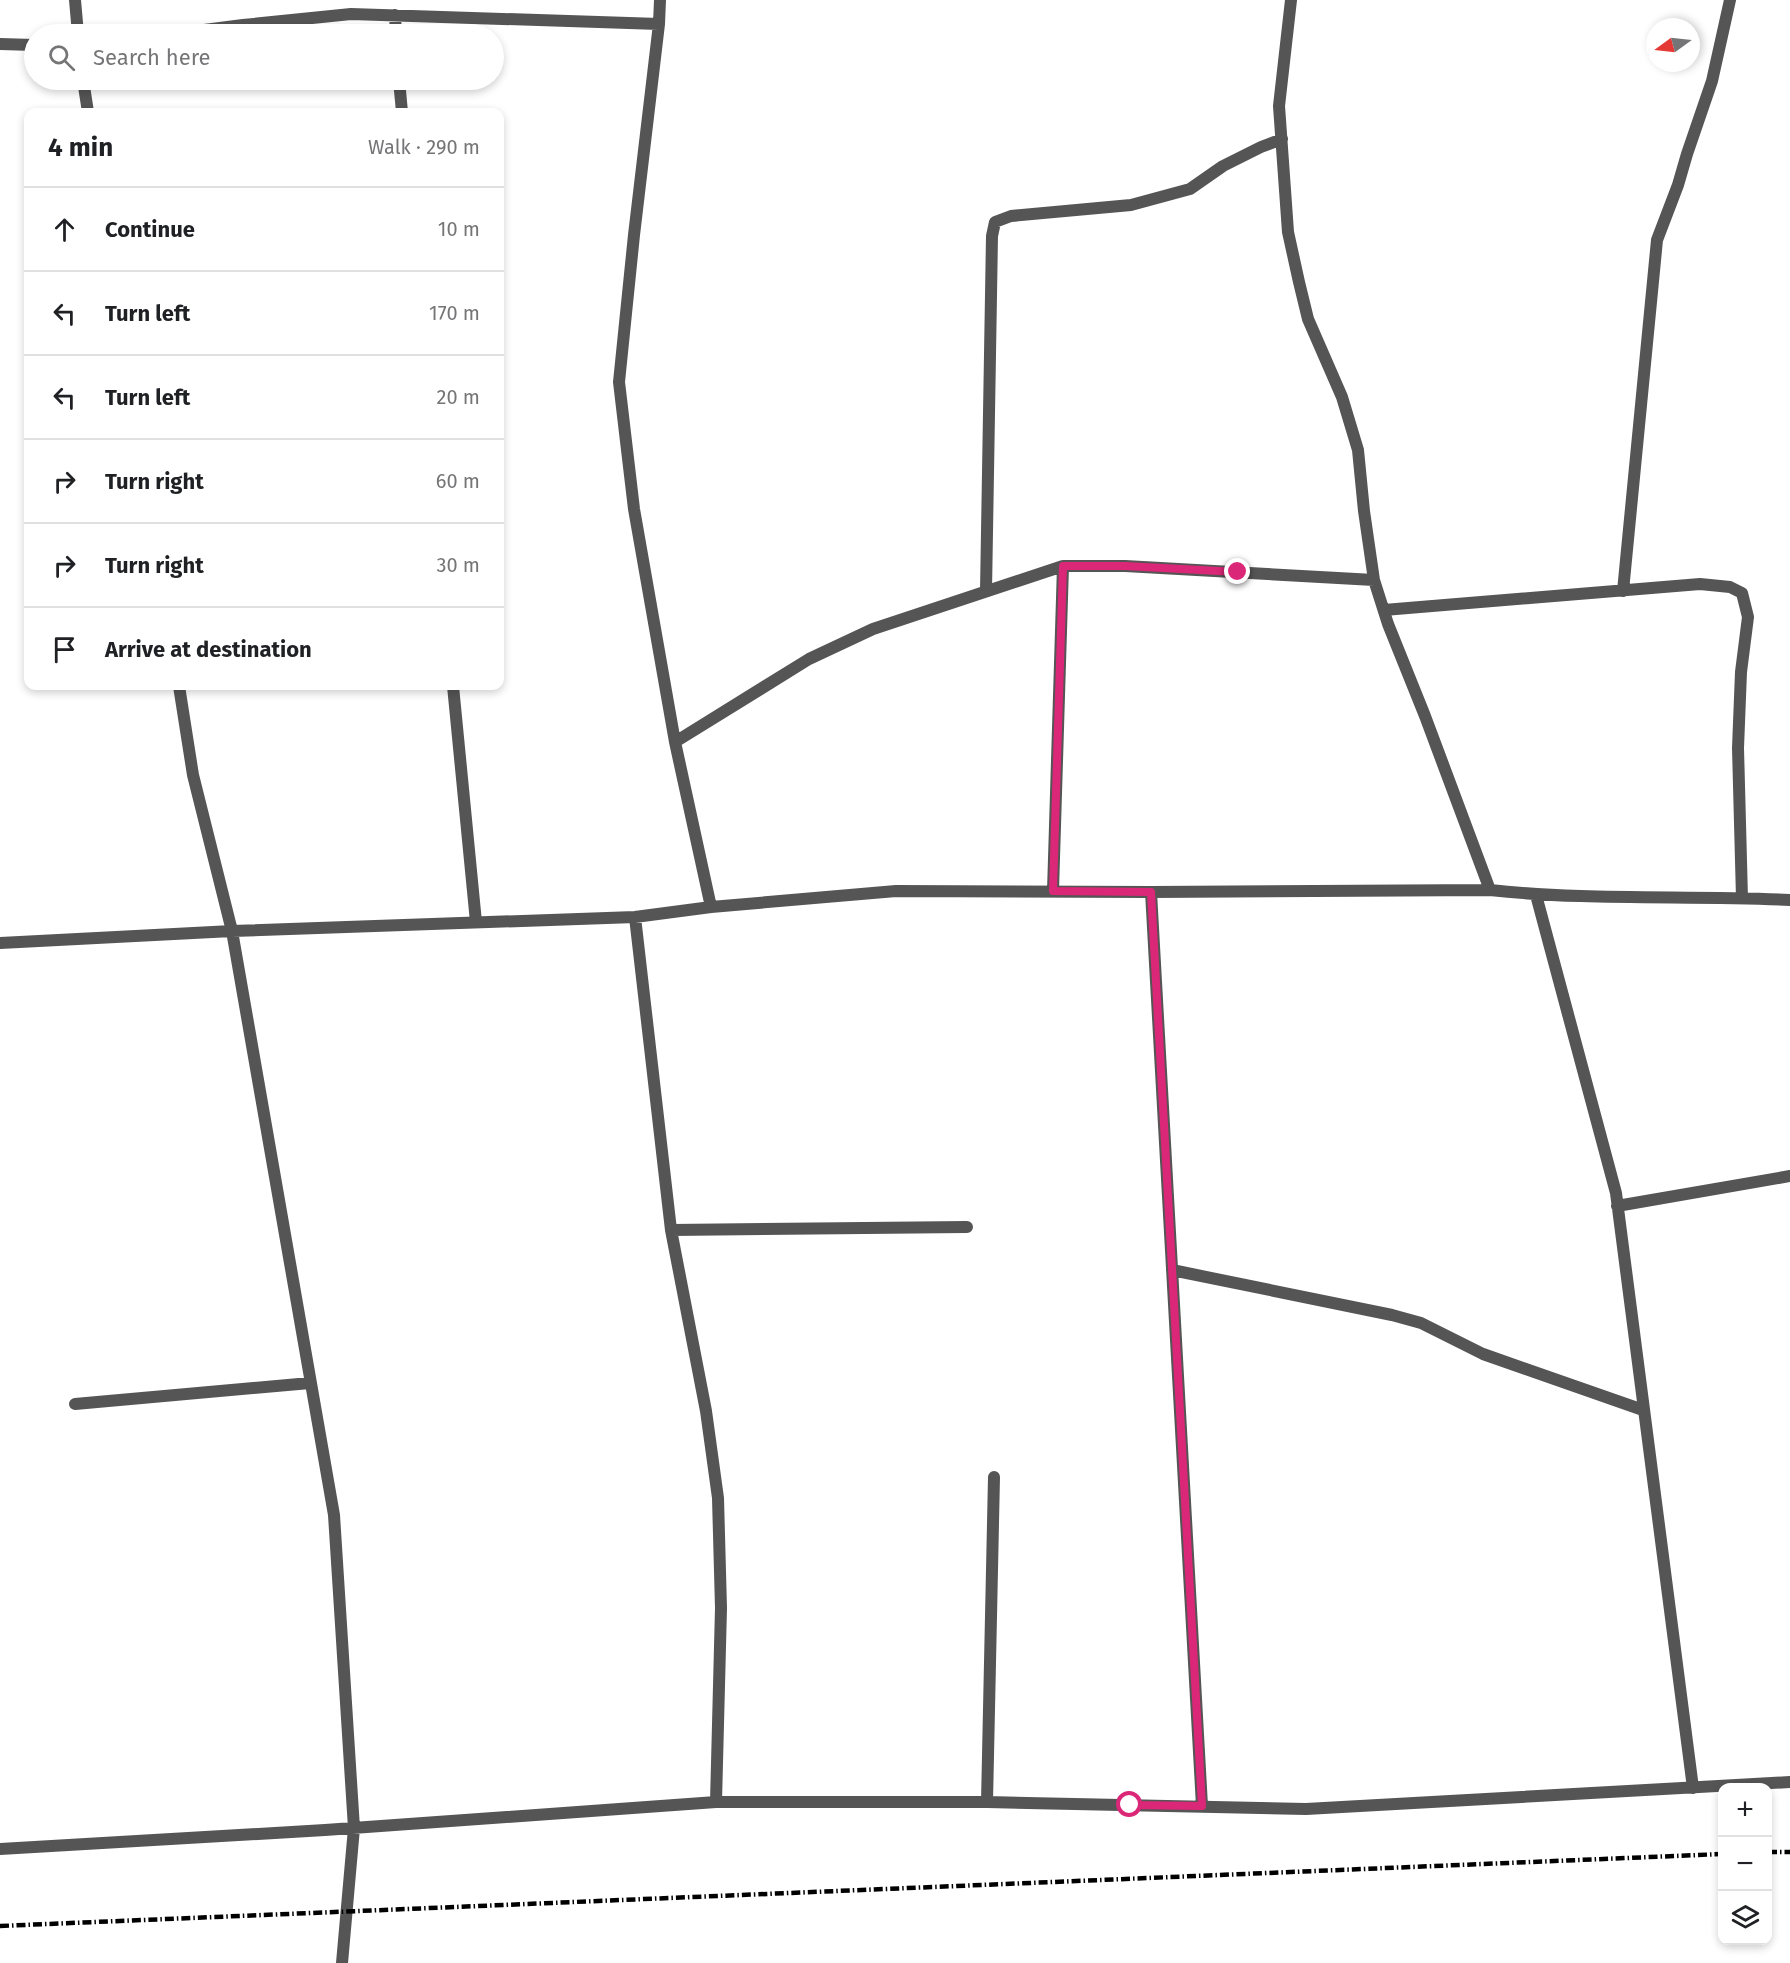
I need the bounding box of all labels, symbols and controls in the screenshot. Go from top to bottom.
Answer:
north arrow [1646,18,1700,72]
search box [24,24,504,90]
icon: search [45,41,78,74]
text: Search here [93,44,211,71]
text: 4 min [48,132,113,163]
text: Walk · 290 m [368,135,480,159]
icon: ahead [48,213,81,246]
text: Continue [105,216,195,243]
text: 10 m [438,217,480,241]
icon: left [48,297,81,330]
text: Turn left [105,300,190,327]
text: 170 m [429,301,480,325]
icon: left [48,381,81,414]
text: Turn left [105,384,190,411]
text: 20 m [437,385,480,409]
icon: right [48,465,81,498]
text: Turn right [105,468,204,495]
text: 60 m [436,469,480,493]
icon: right [48,549,81,582]
text: Turn right [105,552,204,579]
text: 30 m [436,553,480,577]
route end [1224,558,1250,584]
icon: arrive [48,633,81,666]
text: Arrive at destination [105,636,312,663]
map controls [1718,1783,1772,1945]
button: + [1718,1783,1772,1837]
route start [1116,1791,1142,1817]
button: − [1718,1837,1772,1891]
button: layers [1718,1891,1772,1945]

